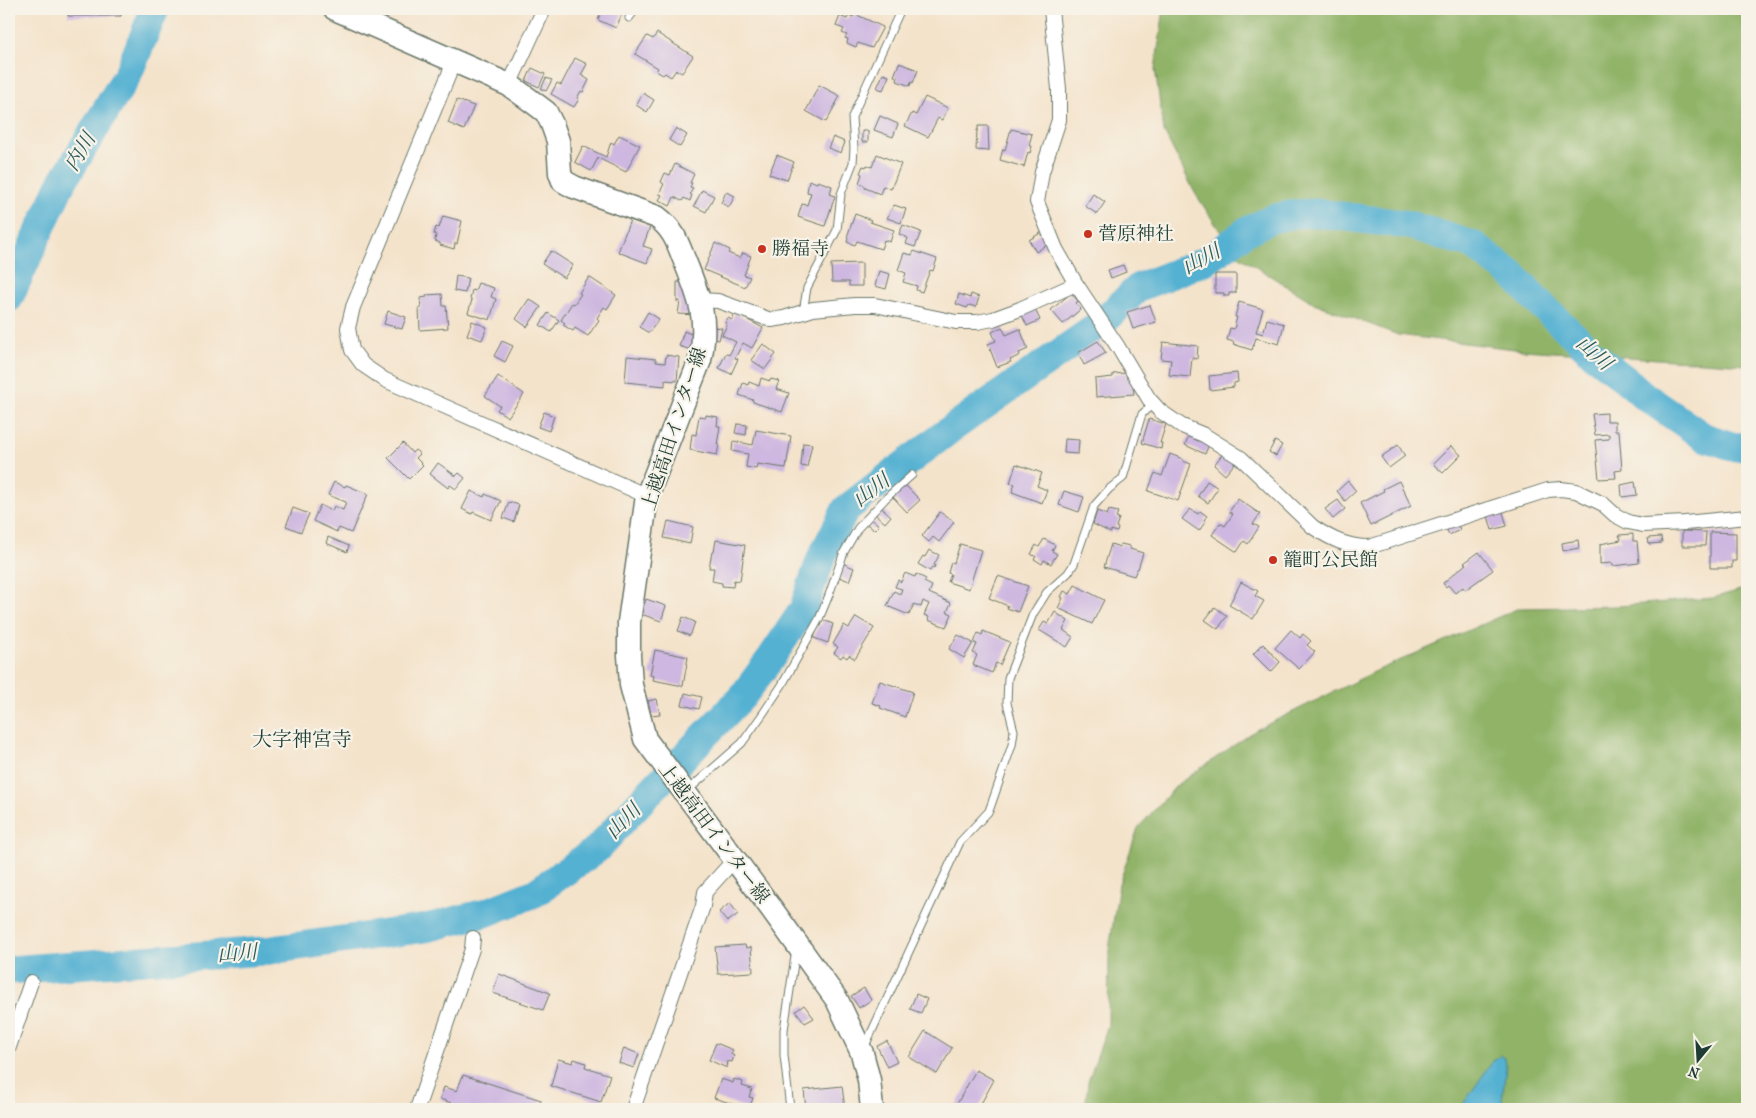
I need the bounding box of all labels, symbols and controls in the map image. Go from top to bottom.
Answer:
water label: 内川 [60,127,101,175]
place label: 菅原神社 [1098,223,1174,245]
marker: 菅原神社 [1082,228,1094,240]
place label: 勝福寺 [772,238,829,260]
water label: 山川 [1178,239,1226,279]
marker: 勝福寺 [756,243,768,255]
water label: 山川 [1571,331,1618,376]
street label: 上越高田インター線 [637,345,711,513]
water label: 山川 [848,468,895,511]
place label: 籠町公民館 [1283,549,1378,571]
marker: 籠町公民館 [1267,554,1279,566]
district label: 大字神宮寺 [252,728,352,751]
street label: 上越高田インター線 [654,758,774,908]
water label: 山川 [601,797,647,843]
water label: 山川 [216,940,260,966]
north arrow [1674,1036,1724,1086]
text: N [1686,1062,1702,1082]

